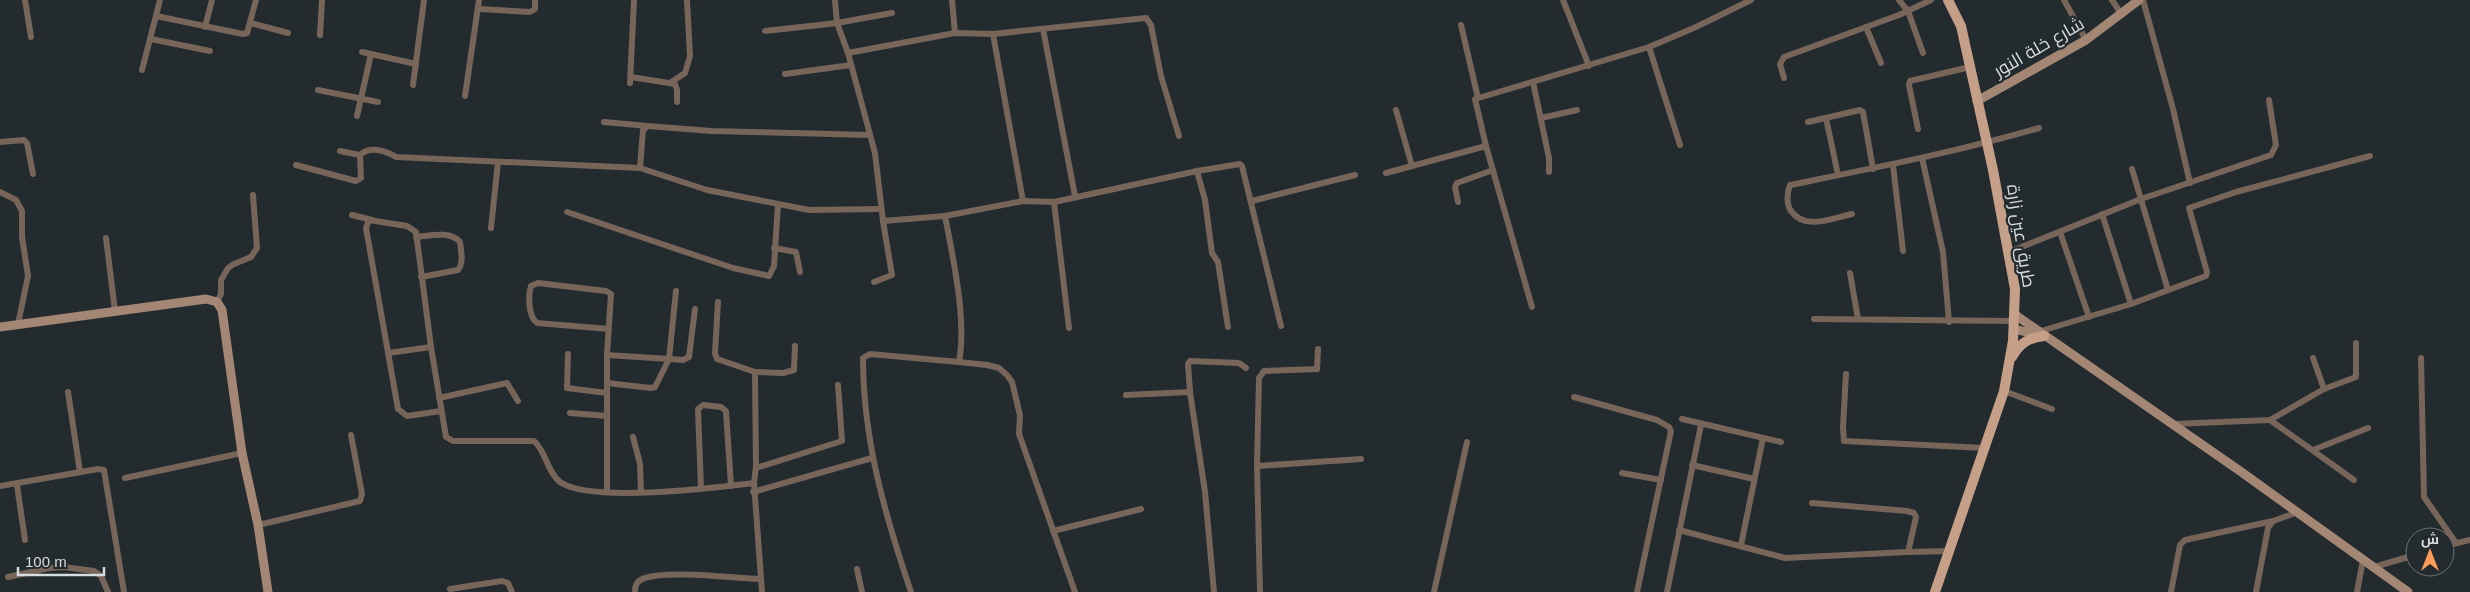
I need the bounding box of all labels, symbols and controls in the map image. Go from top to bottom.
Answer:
street label: شارع خلة النور [1989,13,2089,83]
street label: طريق عين زارة [2001,183,2039,289]
north arrow [2405,527,2455,577]
text: ش [2421,531,2439,548]
scale bar [18,544,104,576]
text: 100 m [25,553,67,570]

